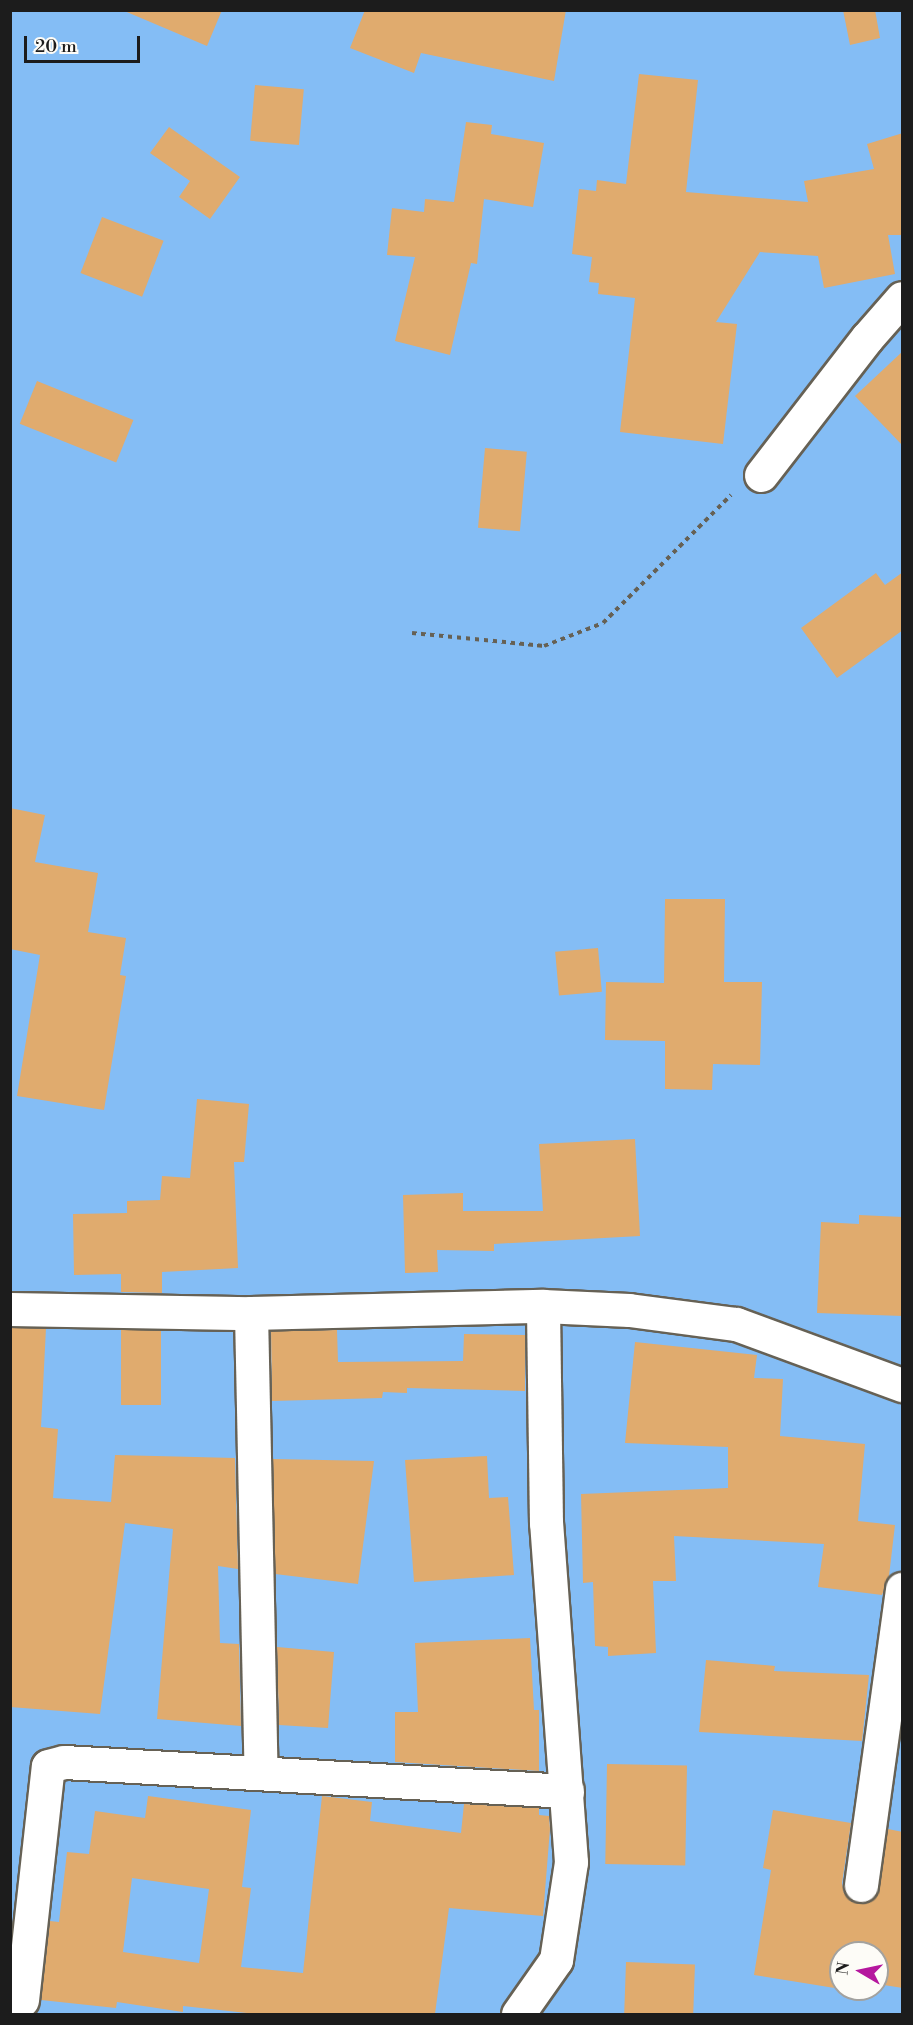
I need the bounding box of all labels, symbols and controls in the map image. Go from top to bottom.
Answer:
scale bar [27,24,142,62]
text: 20 m [35,35,77,58]
north arrow [829,1941,889,2001]
text: N [832,1961,854,1976]

